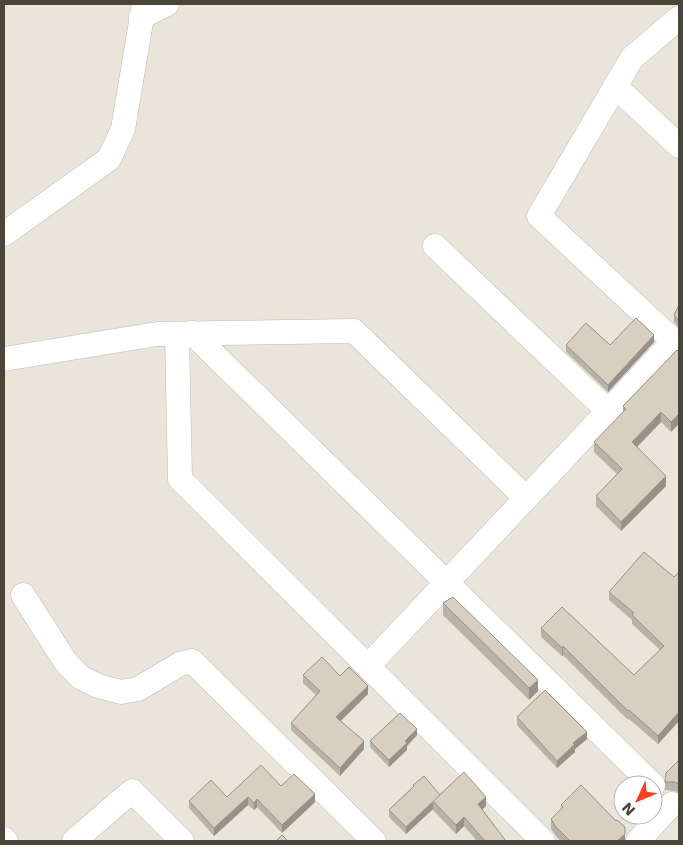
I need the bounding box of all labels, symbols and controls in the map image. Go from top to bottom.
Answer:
north arrow [613,775,663,825]
text: N [619,799,638,819]

